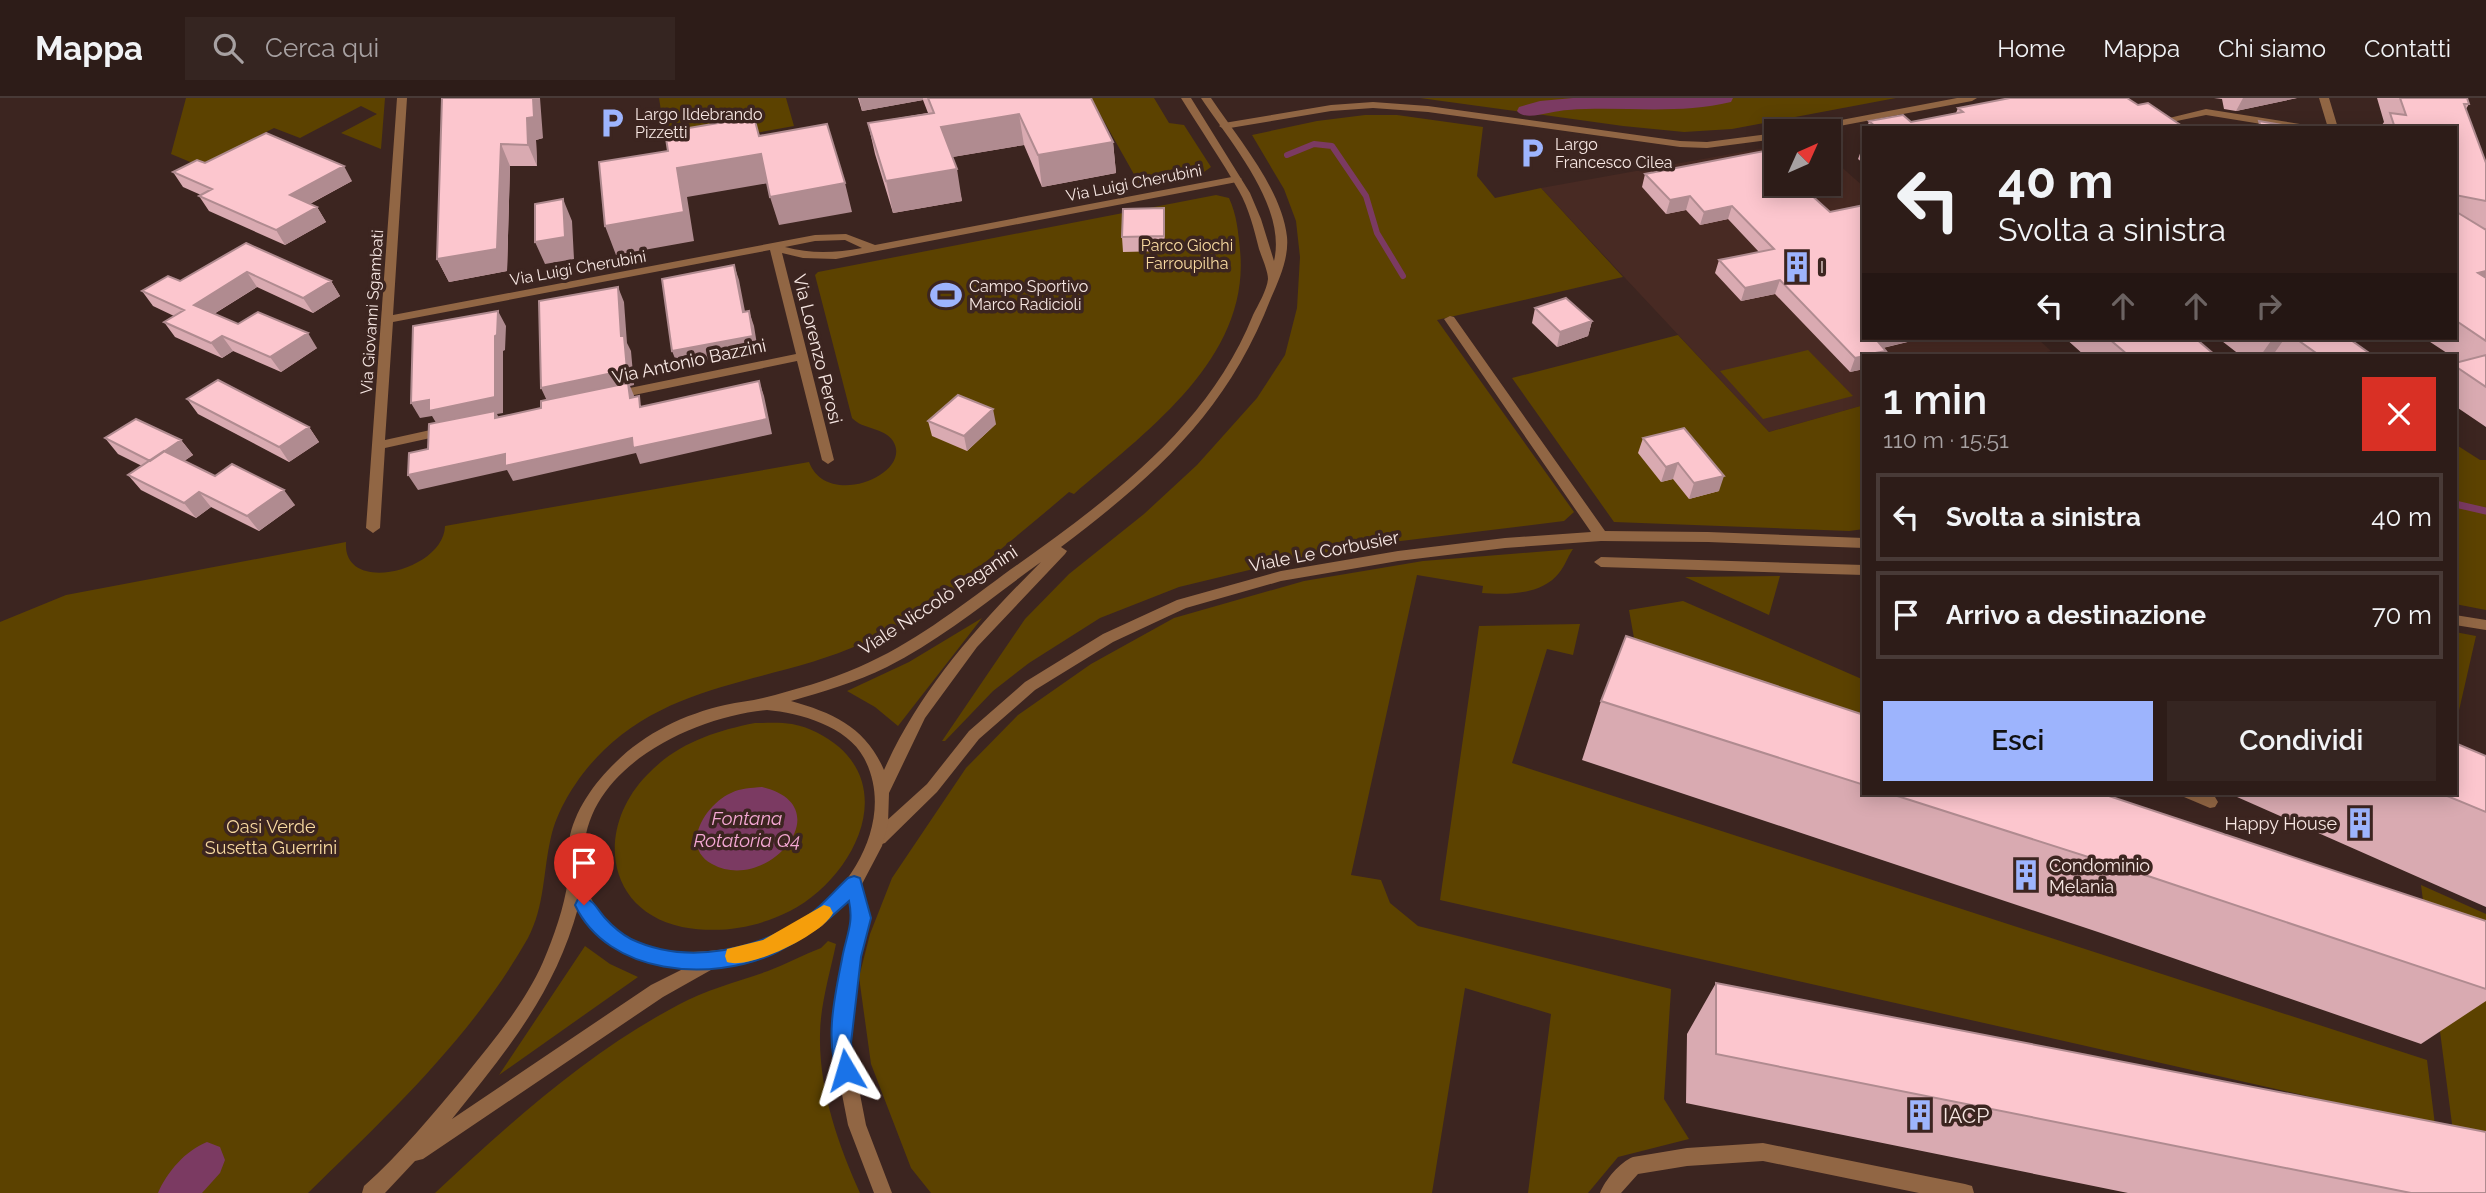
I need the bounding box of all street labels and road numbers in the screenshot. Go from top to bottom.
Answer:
street label: Via Luigi Cherubini [1065,161,1203,205]
street label: Via Giovanni Sgambati [357,229,387,395]
street label: Via Luigi Cherubini [508,247,648,289]
street label: Via Lorenzo Perosi [789,272,847,426]
street label: Via Antonio Bazzini [610,334,768,388]
street label: Viale Le Corbusier [1247,526,1401,576]
street label: Viale Niccolò Paganini [855,541,1021,659]

